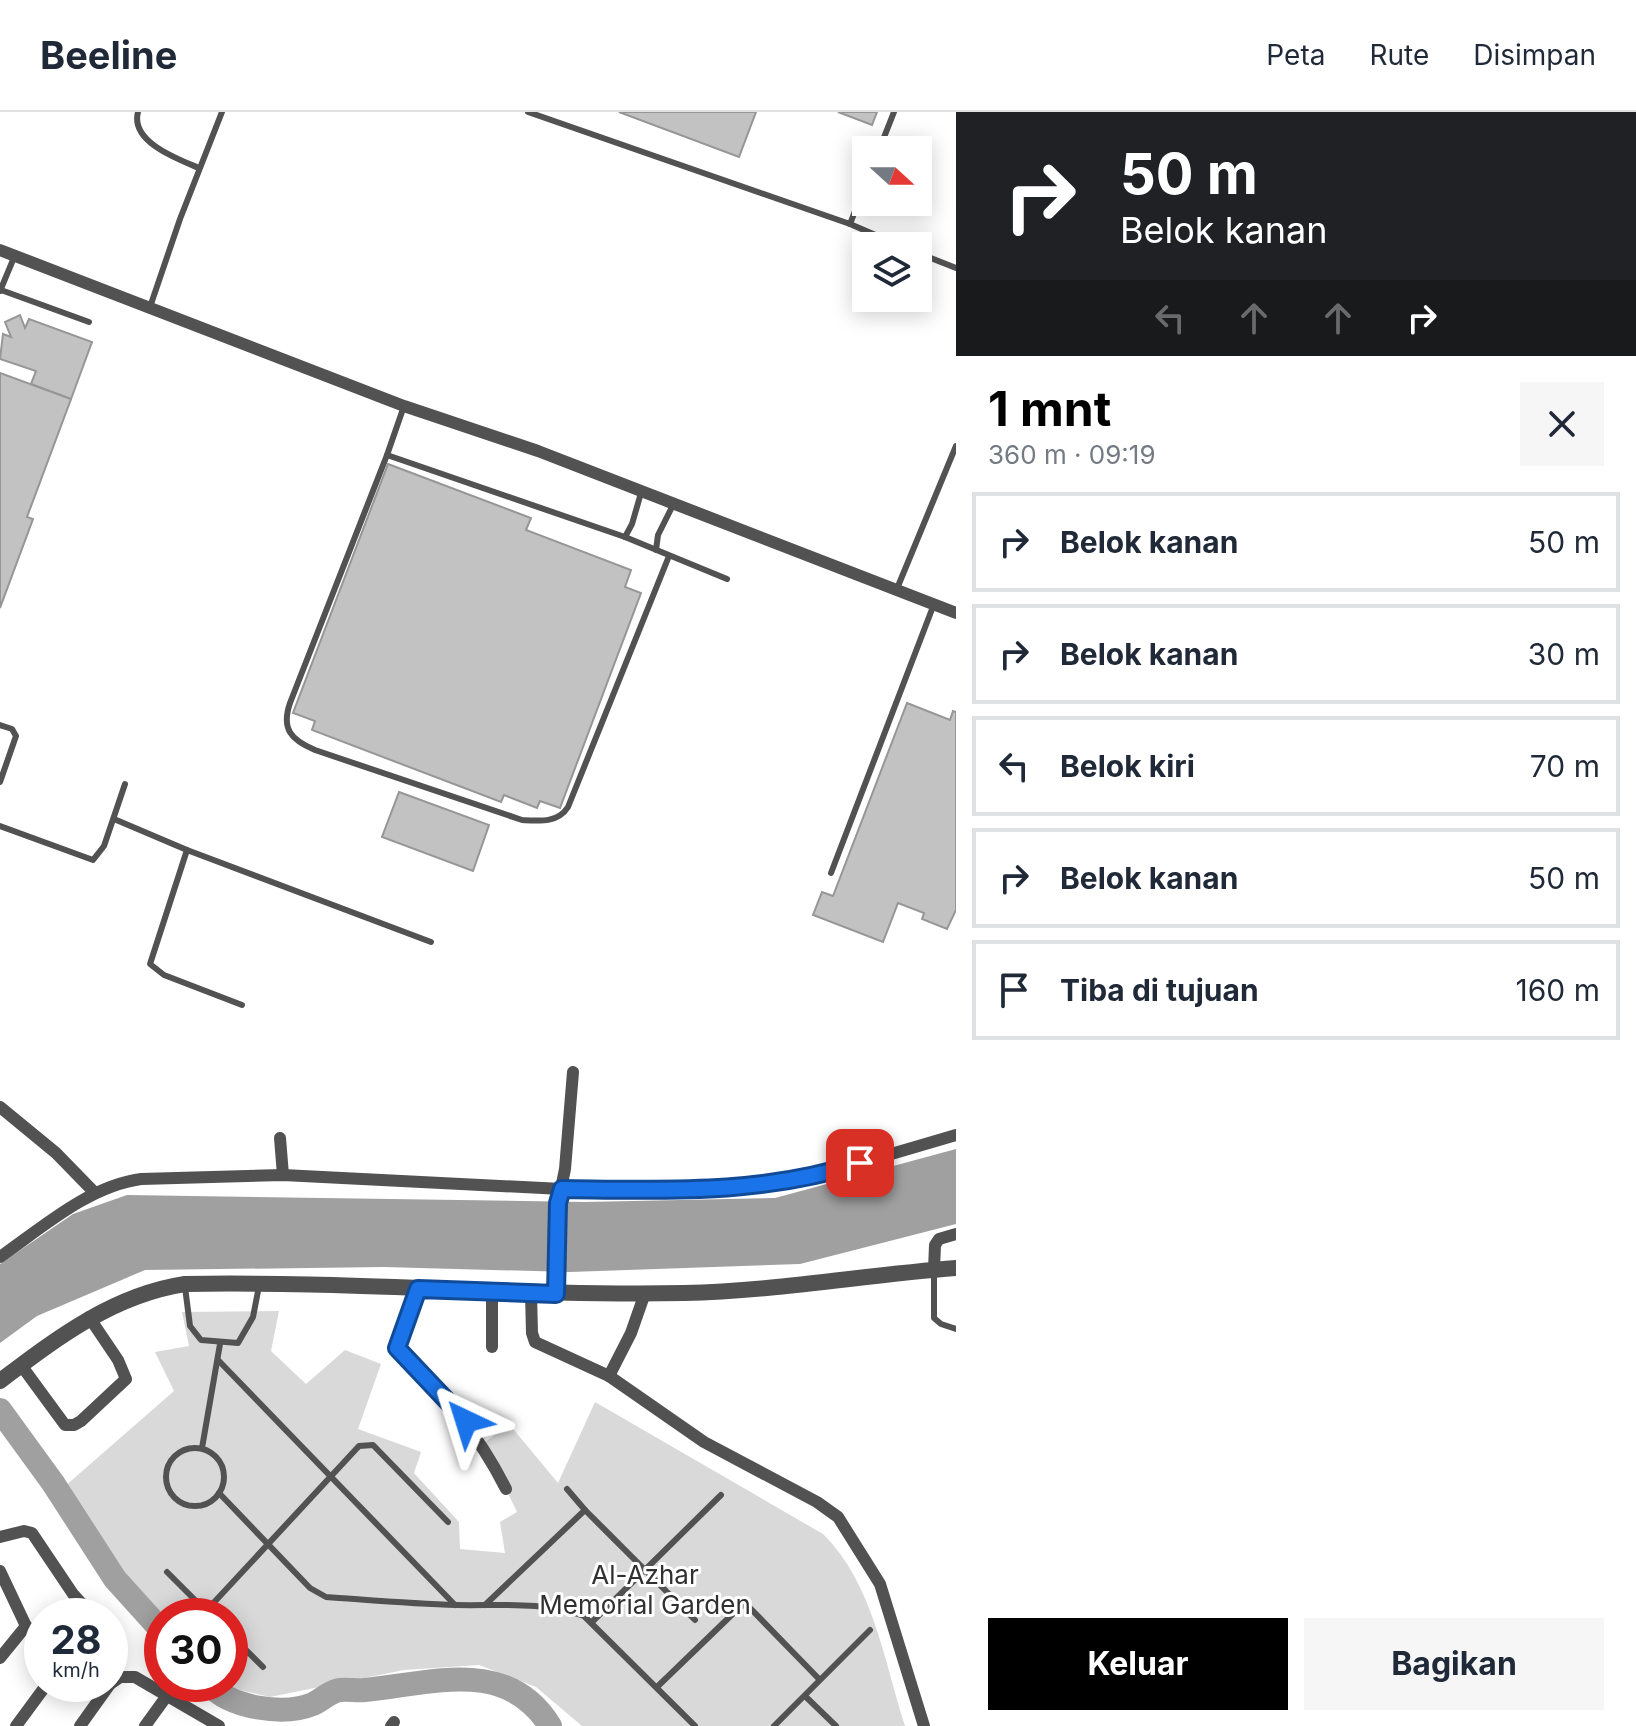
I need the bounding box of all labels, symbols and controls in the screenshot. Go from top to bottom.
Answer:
text: Beeline [40,32,177,78]
text: Peta [1266,38,1325,72]
text: Rute [1369,38,1429,72]
text: Disimpan [1473,38,1596,72]
north arrow [852,136,932,216]
map controls [852,136,932,312]
text: 50 m [1120,140,1258,208]
icon: right [988,144,1092,248]
text: Belok kanan [1120,208,1327,252]
button: layers [852,232,932,312]
icon: left [1148,296,1192,340]
icon: ahead [1232,296,1276,340]
icon: ahead [1316,296,1360,340]
icon: right [1400,296,1444,340]
text: 1 mnt [988,379,1111,438]
button: close [1520,382,1604,466]
text: 360 m · 09:19 [988,439,1156,470]
icon: right [992,520,1036,564]
text: Belok kanan [1060,524,1238,560]
text: 50 m [1528,524,1600,560]
icon: right [992,632,1036,676]
text: Belok kanan [1060,636,1238,672]
text: 30 m [1528,636,1600,672]
icon: left [992,744,1036,788]
text: Belok kiri [1060,748,1195,784]
text: 70 m [1530,748,1600,784]
icon: right [992,856,1036,900]
text: Belok kanan [1060,860,1238,896]
text: 50 m [1528,860,1600,896]
icon: arrive [992,968,1036,1012]
text: Tiba di tujuan [1060,972,1259,1008]
text: 160 m [1516,972,1600,1008]
pin [826,1129,894,1197]
icon: arrive [838,1141,882,1185]
position arrow [424,1379,508,1463]
park label: Al-Azhar Memorial Garden [539,1559,751,1620]
speed limit sign: 30 [144,1598,248,1702]
text: 28 [50,1615,102,1664]
button: Keluar [988,1618,1288,1710]
button: Bagikan [1304,1618,1604,1710]
text: km/h [52,1658,100,1682]

